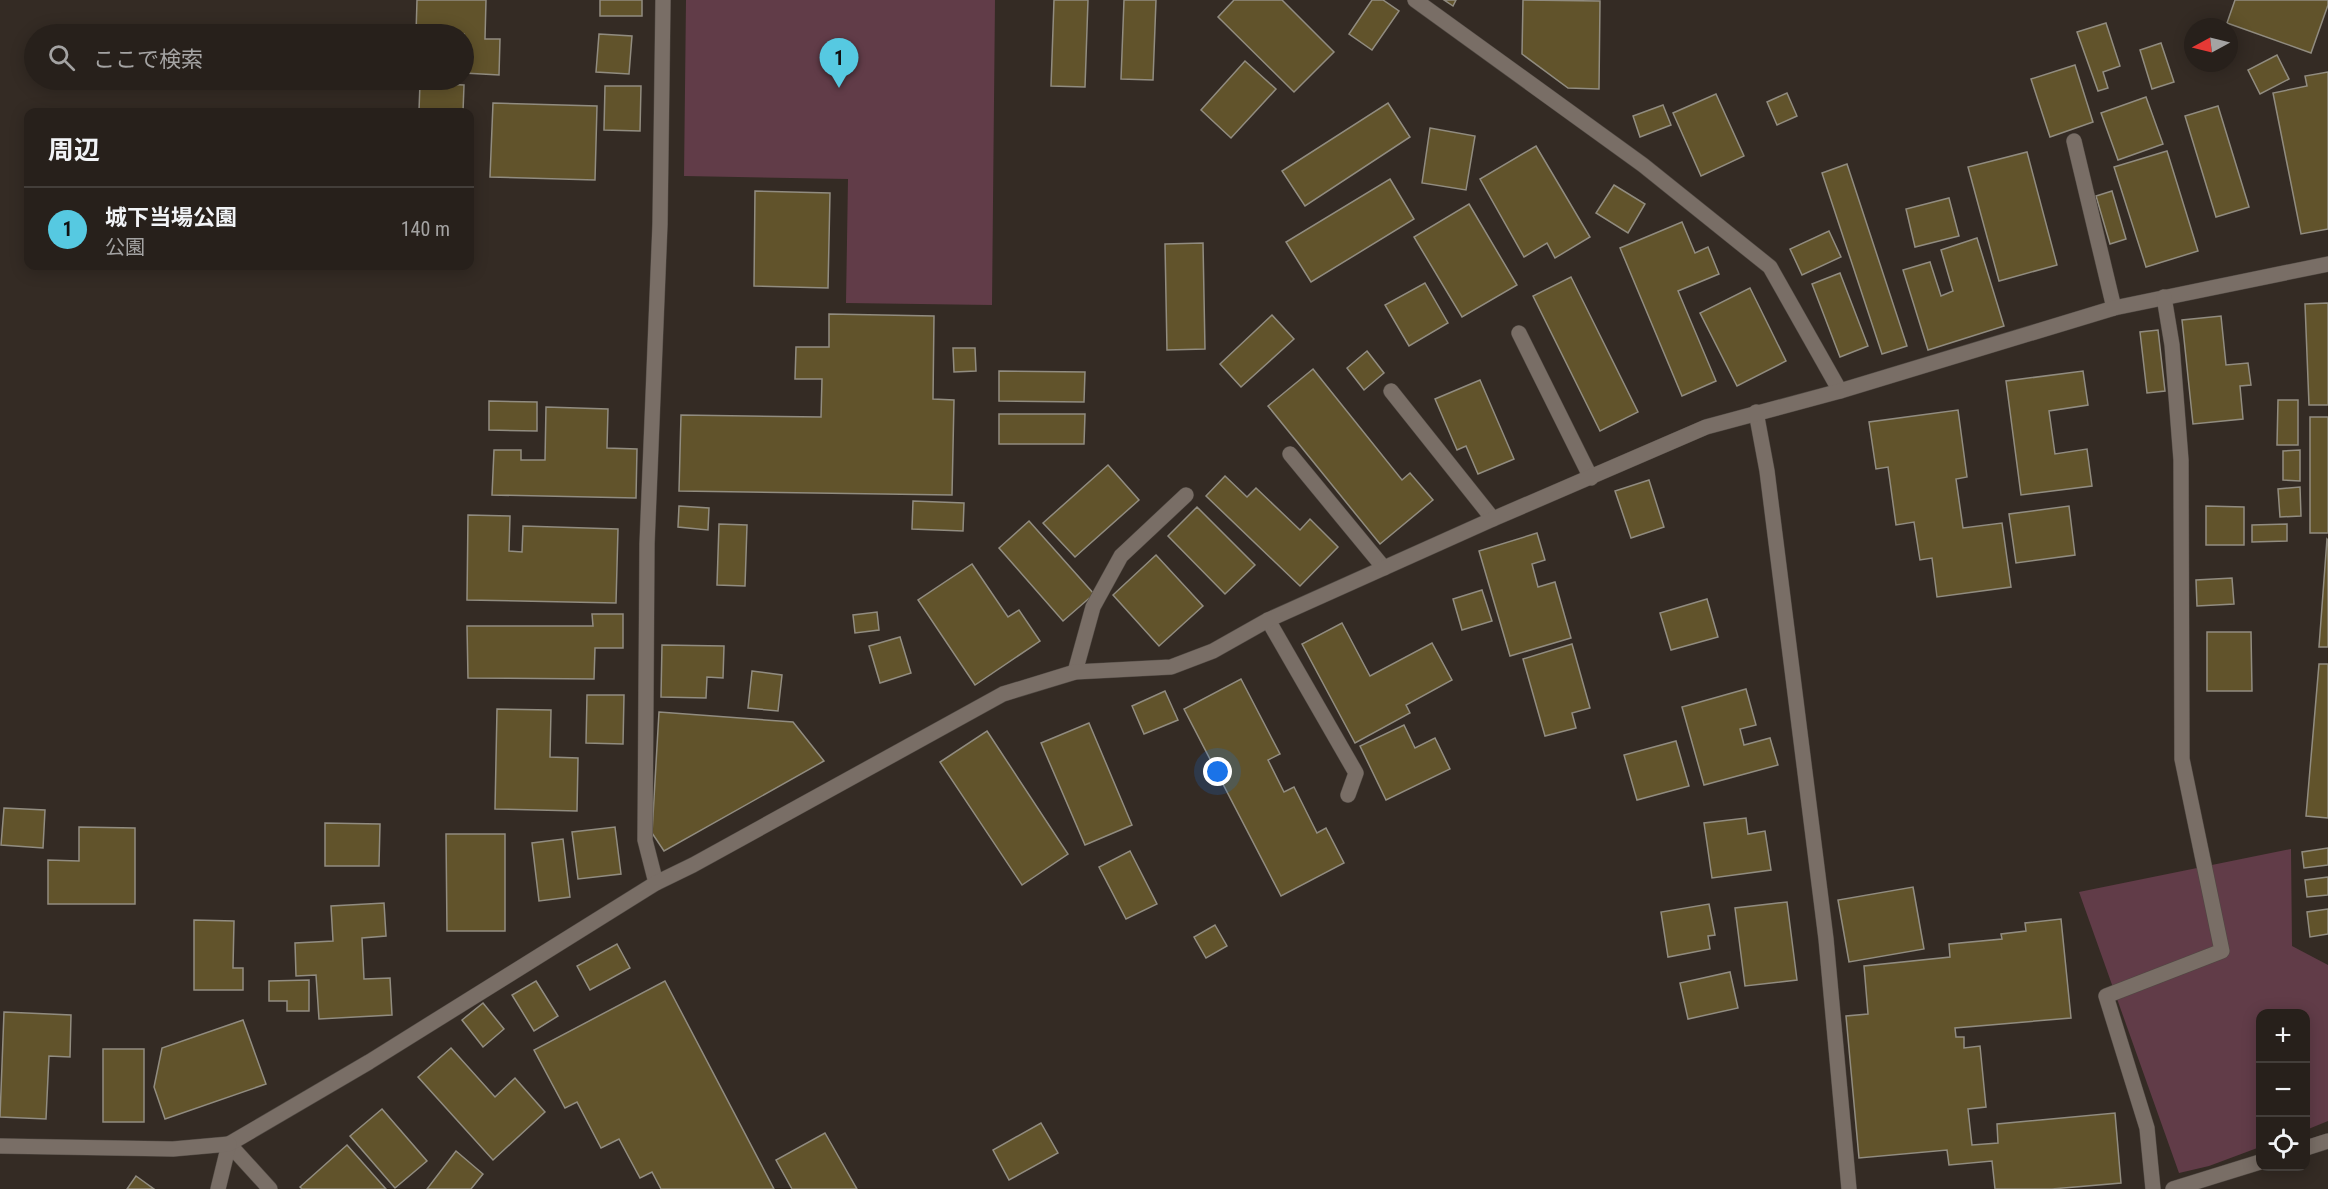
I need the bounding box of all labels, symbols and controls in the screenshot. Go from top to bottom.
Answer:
north arrow [2184,18,2238,72]
search box [24,24,474,90]
pin: 1 [820,38,858,88]
icon: search [45,41,78,74]
text: ここで検索 [93,47,203,72]
text: 周辺 [48,135,100,165]
text: 城下当場公園 [105,205,237,230]
text: 1 [62,217,73,241]
text: 140 m [401,217,450,241]
text: 公園 [105,235,145,259]
your location [1203,757,1232,786]
map controls [2256,1009,2310,1171]
button: + [2256,1009,2310,1063]
button: − [2256,1063,2310,1117]
button: locate [2256,1117,2310,1171]

